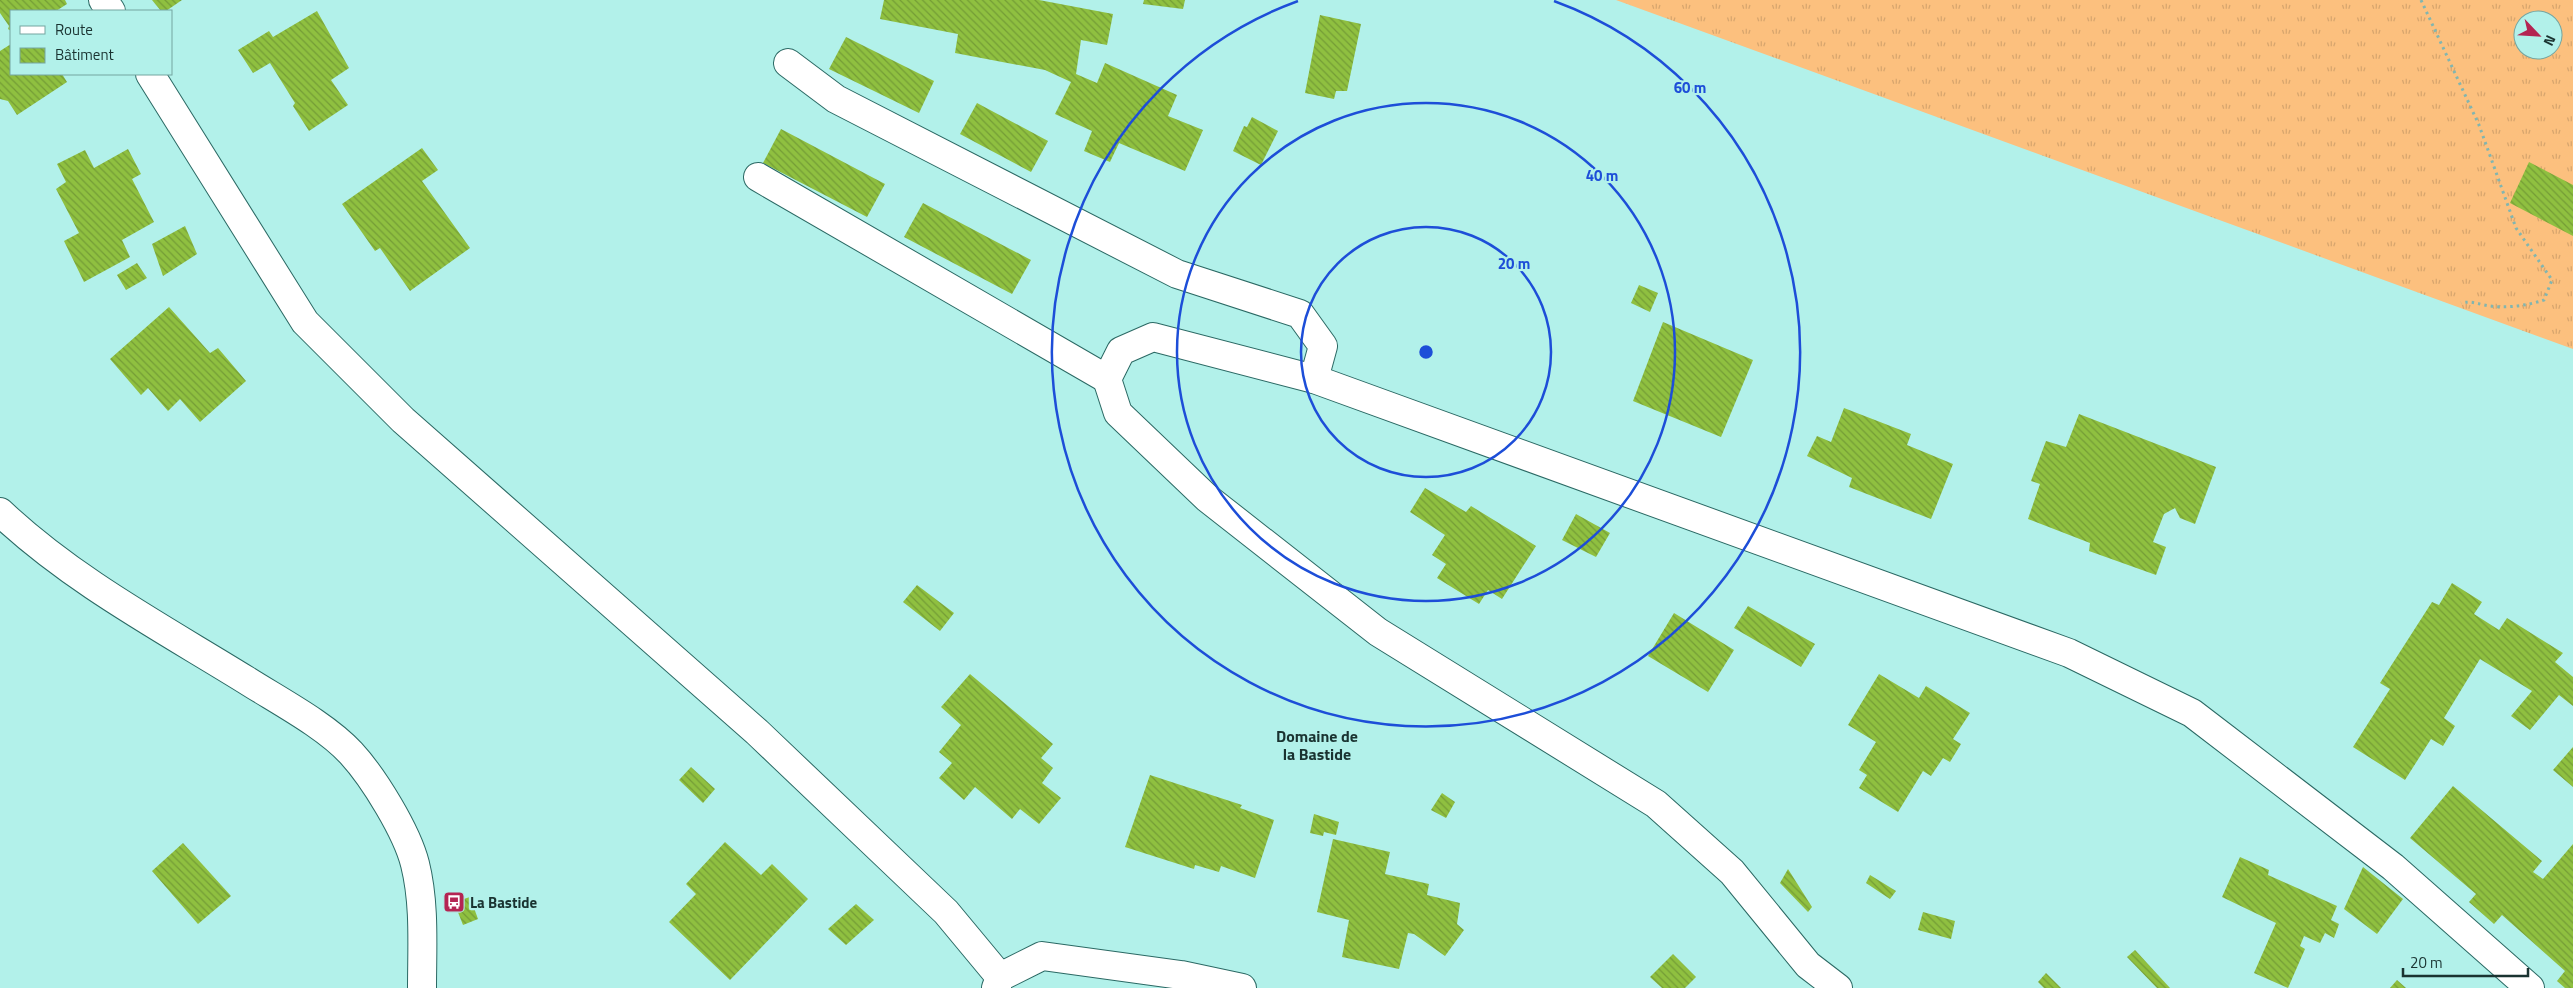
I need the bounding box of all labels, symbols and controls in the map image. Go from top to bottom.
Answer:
legend [10,10,172,75]
north arrow [2513,10,2563,60]
text: Route [55,18,93,41]
text: N [2539,32,2562,50]
text: Bâtiment [55,43,114,66]
text: 60 m [1674,76,1706,99]
text: 40 m [1586,164,1618,187]
text: 20 m [1498,252,1530,275]
centre of rings [1417,343,1435,361]
district label: Domaine de la Bastide [1276,724,1358,766]
bus stop icon: La Bastide [442,890,466,914]
place label: La Bastide [470,891,537,914]
scale bar [2403,946,2528,978]
text: 20 m [2410,951,2443,974]

